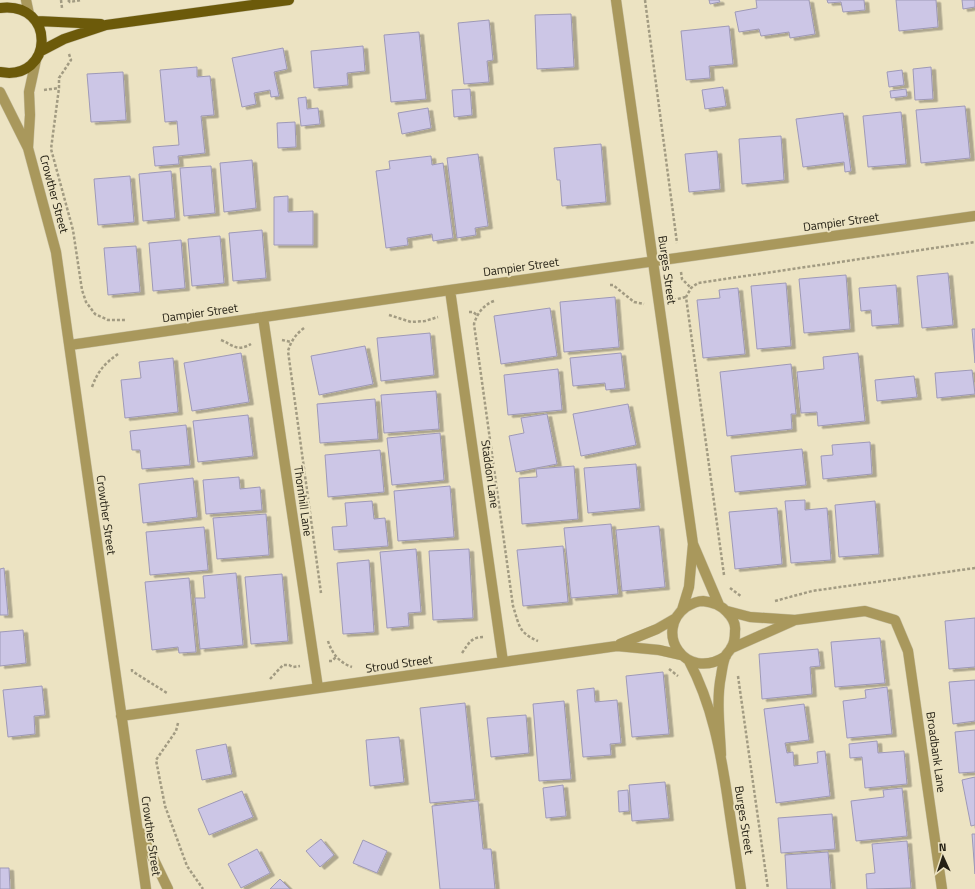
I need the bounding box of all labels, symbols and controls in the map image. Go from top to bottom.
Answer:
street label: Crowther Street [35,153,74,236]
street label: Dampier Street [802,207,881,236]
street label: Burges Street [653,234,682,306]
street label: Dampier Street [482,252,561,281]
street label: Dampier Street [161,298,240,327]
street label: Staddon Lane [476,438,505,509]
street label: Thornhill Lane [289,464,318,538]
street label: Crowther Street [91,474,122,557]
street label: Stroud Street [364,649,434,678]
street label: Broadbank Lane [921,710,952,794]
street label: Burges Street [730,784,759,856]
street label: Crowther Street [136,795,167,878]
north arrow [923,837,963,877]
text: N [938,839,947,855]

